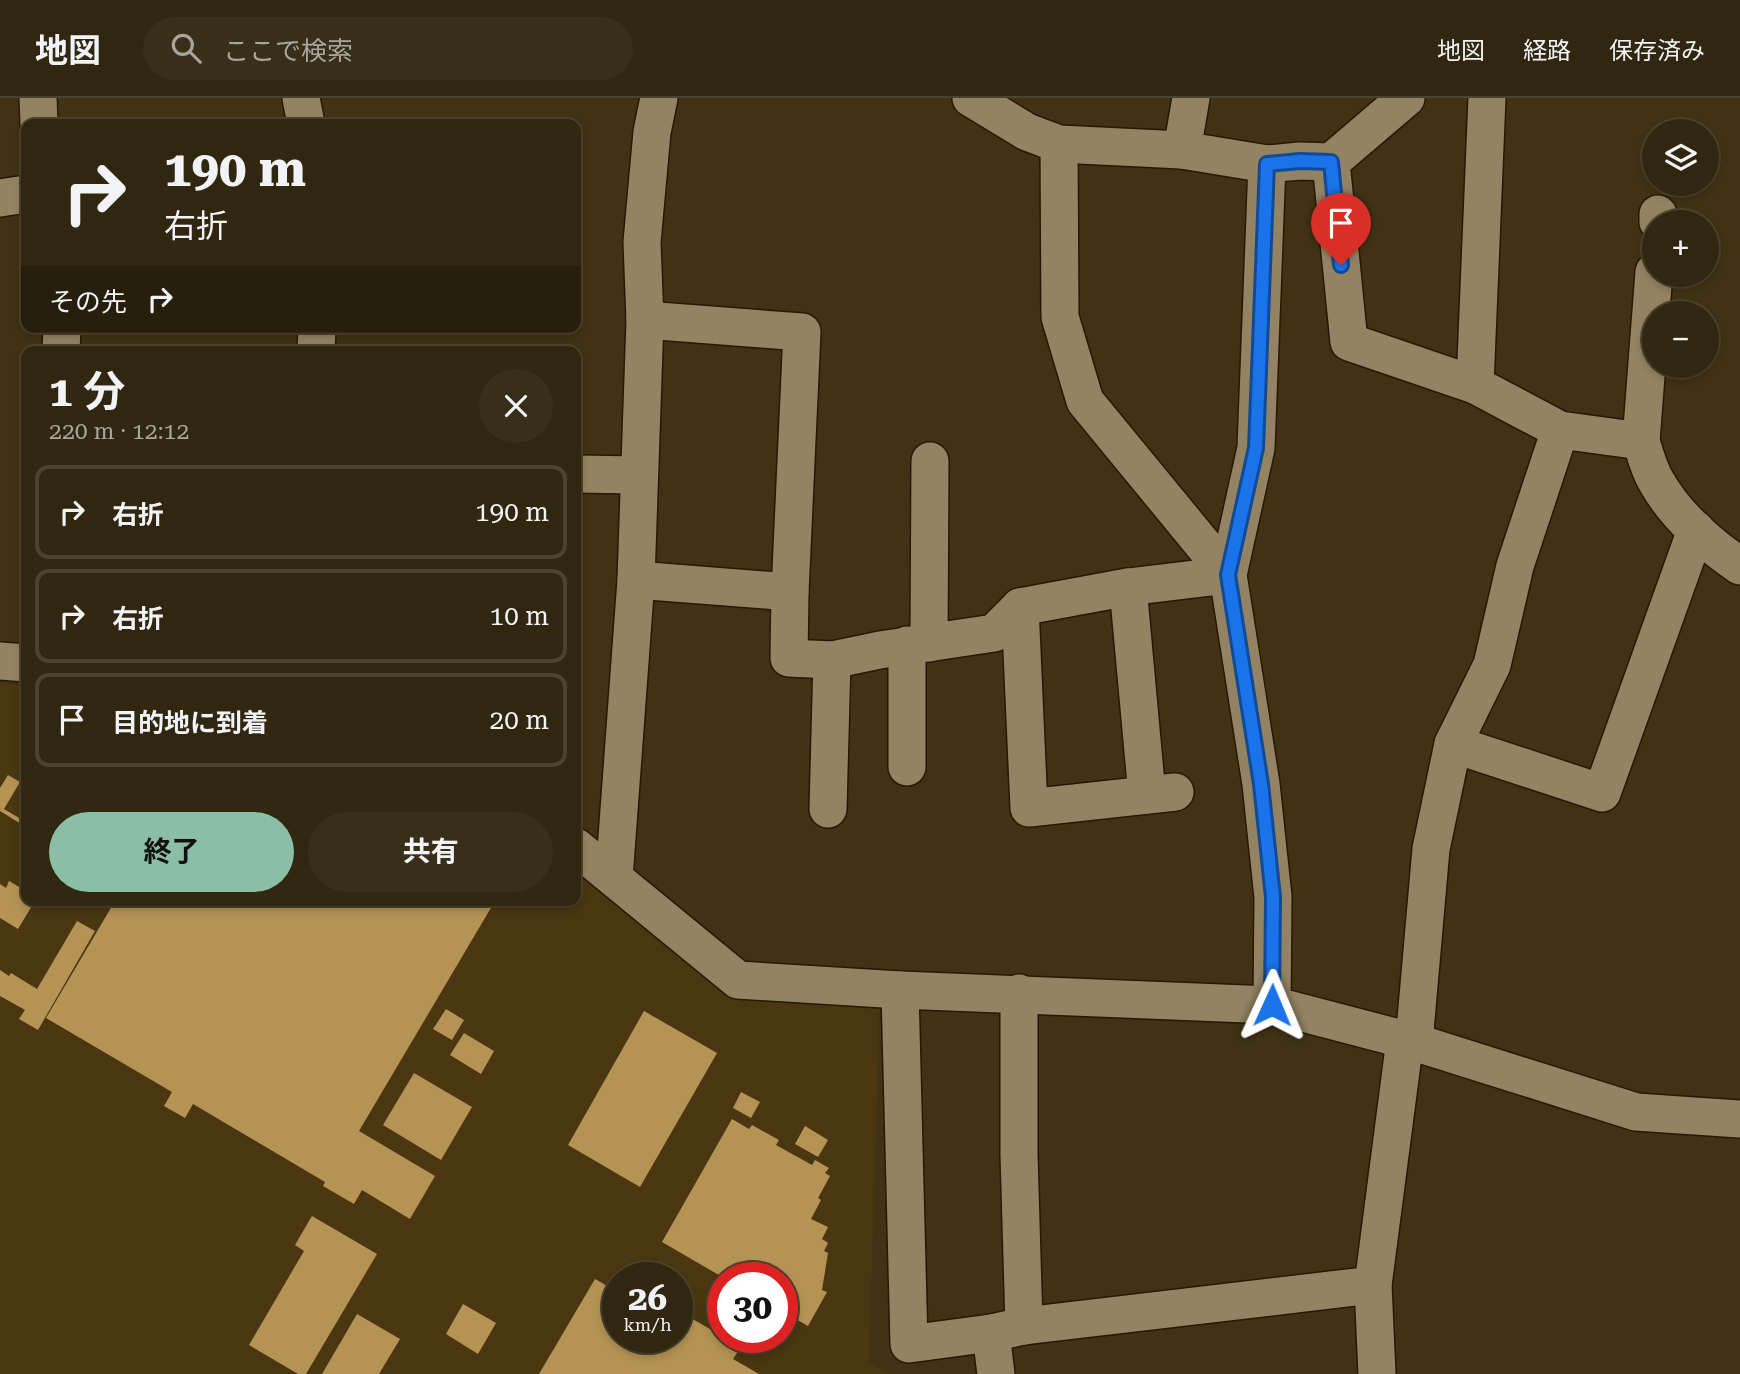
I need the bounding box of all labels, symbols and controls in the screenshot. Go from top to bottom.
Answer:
search box [143,17,633,80]
icon: search [167,29,205,67]
text: 地図 [35,31,101,70]
text: ここで検索 [223,36,353,66]
text: 地図 [1437,37,1485,65]
text: 経路 [1523,37,1571,65]
text: 保存済み [1609,37,1705,65]
map controls [1642,119,1719,378]
button: layers [1642,119,1719,196]
text: 190 m [164,141,306,198]
icon: right [49,147,140,238]
pin [1311,193,1371,265]
icon: arrive [1322,204,1360,242]
text: 右折 [164,207,228,245]
button: + [1642,210,1719,287]
icon: right [141,280,179,318]
text: その先 [49,287,127,317]
button: − [1642,301,1719,378]
text: 1 分 [49,367,125,416]
button: close [479,369,553,443]
text: 220 m · 12:12 [49,418,189,445]
icon: right [53,493,91,531]
text: 190 m [475,497,549,527]
text: 右折 [112,500,164,530]
icon: right [53,597,91,635]
text: 10 m [490,601,549,631]
text: 右折 [112,604,164,634]
icon: arrive [53,701,91,739]
text: 20 m [490,705,549,735]
text: 目的地に到着 [112,708,268,738]
button: 終了 [49,812,294,892]
button: 共有 [308,812,553,892]
position arrow [1235,968,1309,1042]
speed limit sign: 30 [707,1262,798,1353]
text: 26 [628,1278,667,1319]
text: km/h [623,1314,672,1335]

